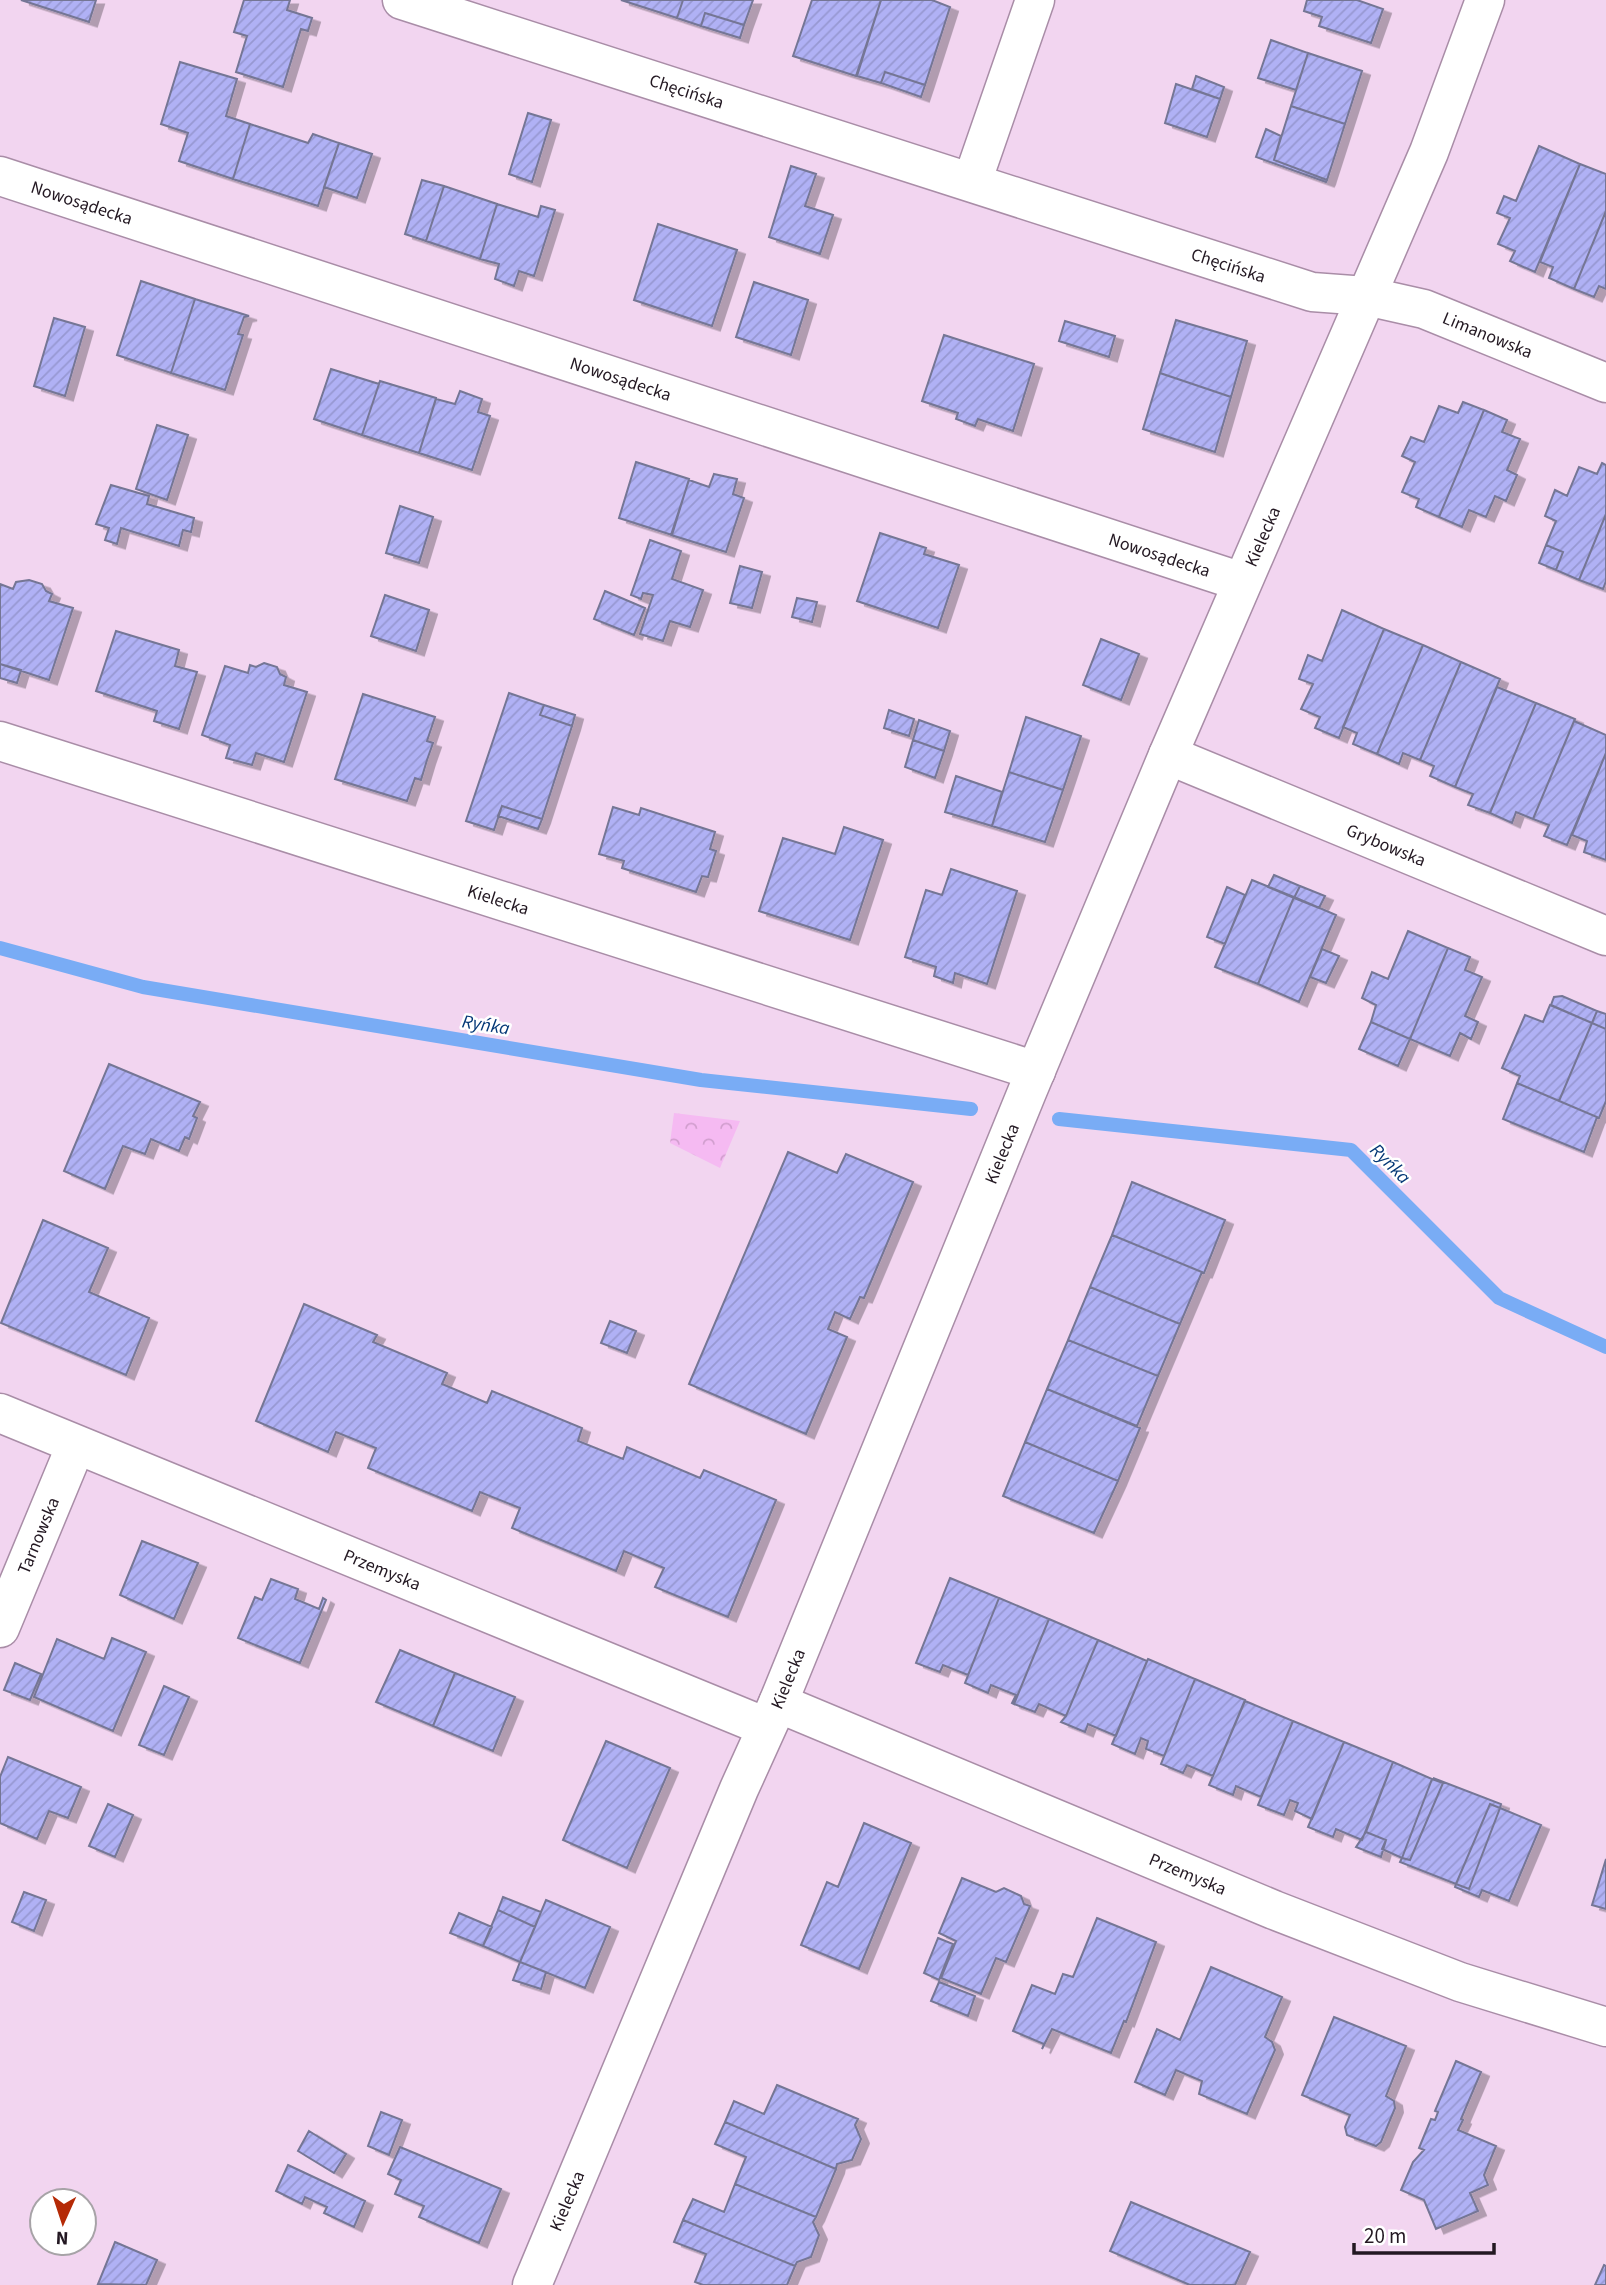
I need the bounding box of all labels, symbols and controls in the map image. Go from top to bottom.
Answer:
street label: Chęcińska [646,68,727,115]
street label: Nowosądecka [28,175,136,231]
street label: Chęcińska [1188,242,1269,289]
street label: Limanowska [1439,306,1536,365]
street label: Nowosądecka [566,351,675,408]
street label: Kielecka [1239,503,1287,571]
street label: Nowosądecka [1105,527,1214,584]
street label: Grybowska [1342,818,1430,873]
street label: Kielecka [464,879,532,922]
water label: Ryńka [460,1008,512,1043]
street label: Kielecka [979,1120,1026,1188]
water label: Ryńka [1363,1138,1416,1191]
street label: Tarnowska [12,1493,66,1578]
street label: Przemyska [339,1543,424,1597]
street label: Kielecka [765,1645,812,1713]
street label: Przemyska [1145,1847,1230,1902]
street label: Kielecka [544,2167,591,2235]
north arrow [28,2187,98,2257]
scale bar [1354,2212,1494,2256]
text: 20 m [1364,2221,1406,2251]
text: N [55,2224,69,2251]

